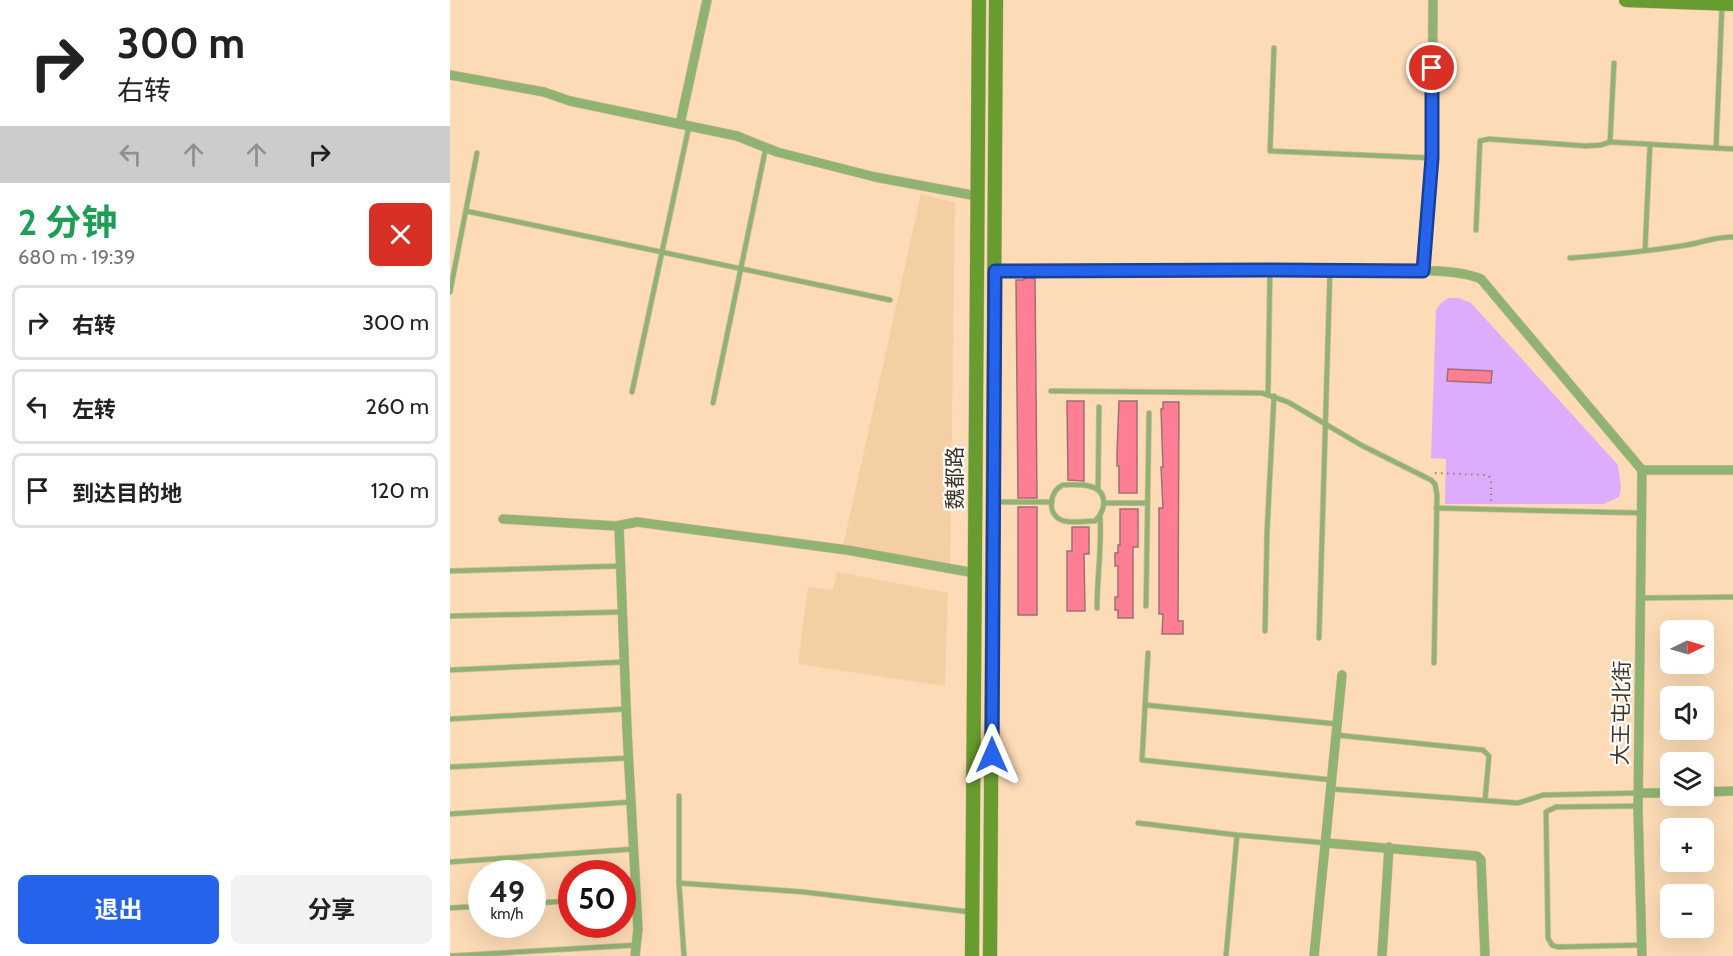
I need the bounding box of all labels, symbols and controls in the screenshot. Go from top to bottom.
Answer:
text: 300 m [117,17,245,69]
icon: right [18,24,96,102]
pin [1406,42,1457,93]
icon: arrive [1415,51,1448,84]
text: 右转 [117,74,171,107]
icon: left [114,138,147,171]
icon: ahead [177,138,210,171]
icon: ahead [240,138,273,171]
icon: right [303,138,336,171]
text: 2 分钟 [18,200,117,244]
button: close [369,203,432,266]
text: 680 m · 19:39 [18,245,135,269]
icon: right [21,306,54,339]
text: 300 m [362,309,429,336]
text: 右转 [72,312,116,339]
icon: left [21,390,54,423]
text: 260 m [365,393,429,420]
text: 左转 [72,396,116,423]
street label: 魏都路 [942,447,967,510]
icon: arrive [21,474,54,507]
text: 120 m [371,477,429,504]
text: 到达目的地 [72,480,182,507]
north arrow [1660,620,1714,674]
map controls [1660,620,1714,938]
street label: 大王屯北街 [1608,660,1634,766]
button: sound [1660,686,1714,740]
position arrow [960,723,1024,787]
button: layers [1660,752,1714,806]
button: + [1660,818,1714,872]
speed limit sign: 50 [558,860,636,938]
text: 49 [489,873,525,910]
button: 退出 [18,875,219,944]
button: 分享 [231,875,432,944]
button: − [1660,884,1714,938]
text: km/h [491,905,523,923]

